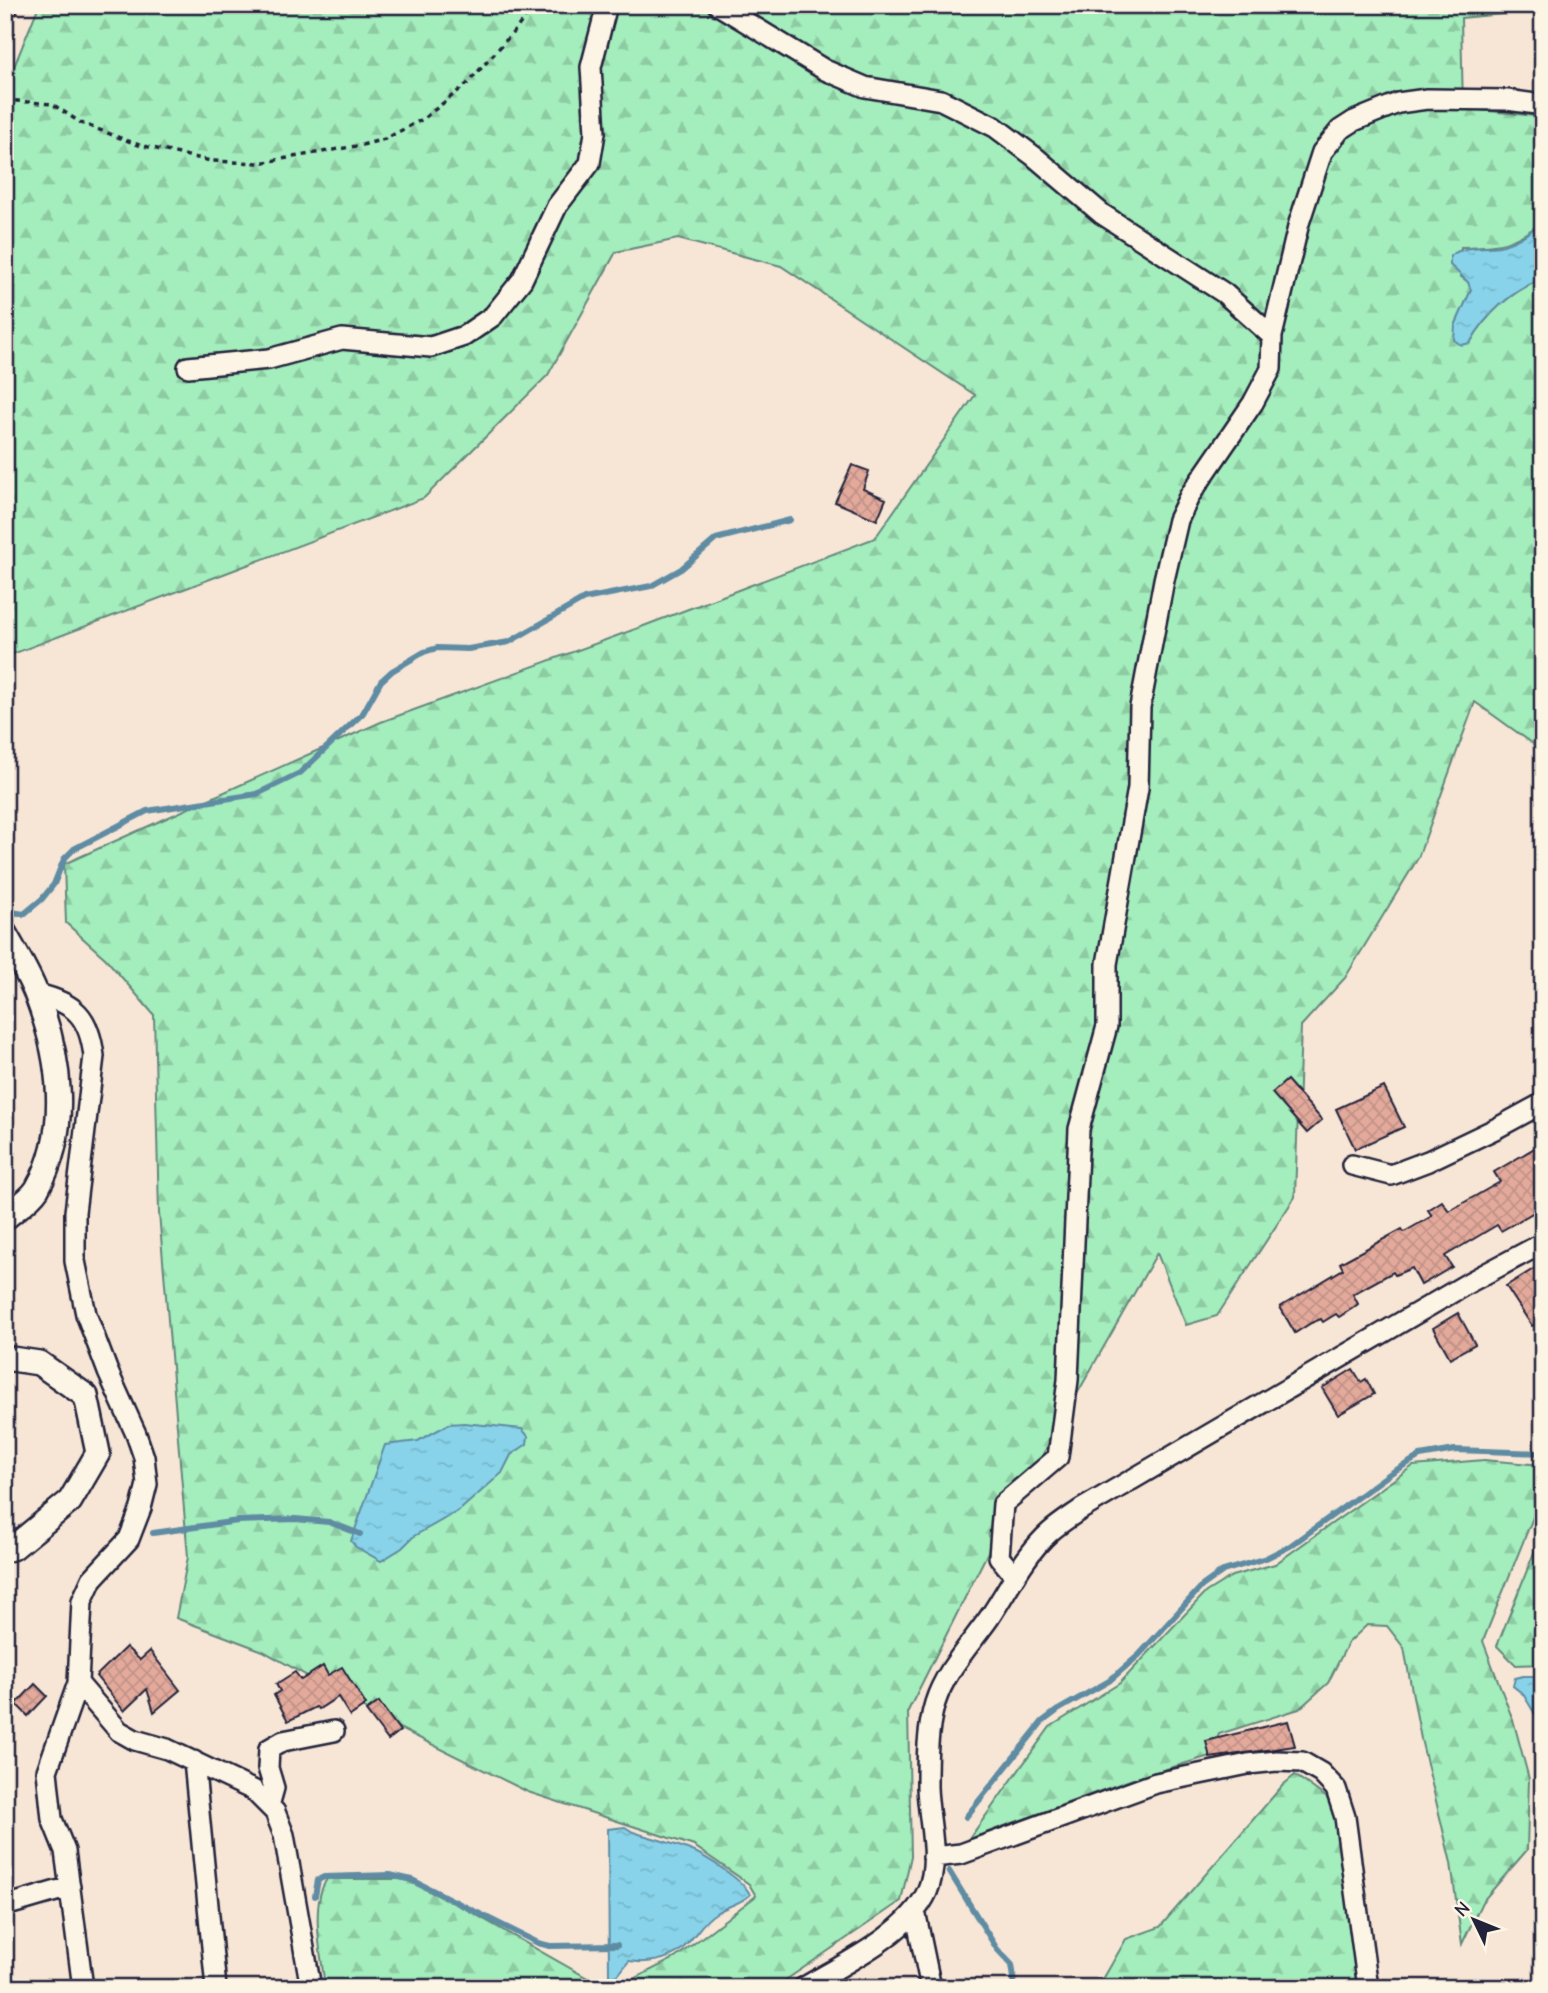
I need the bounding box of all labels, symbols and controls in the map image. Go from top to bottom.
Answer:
north arrow [1440,1884,1510,1954]
text: N [1450,1897,1475,1921]

